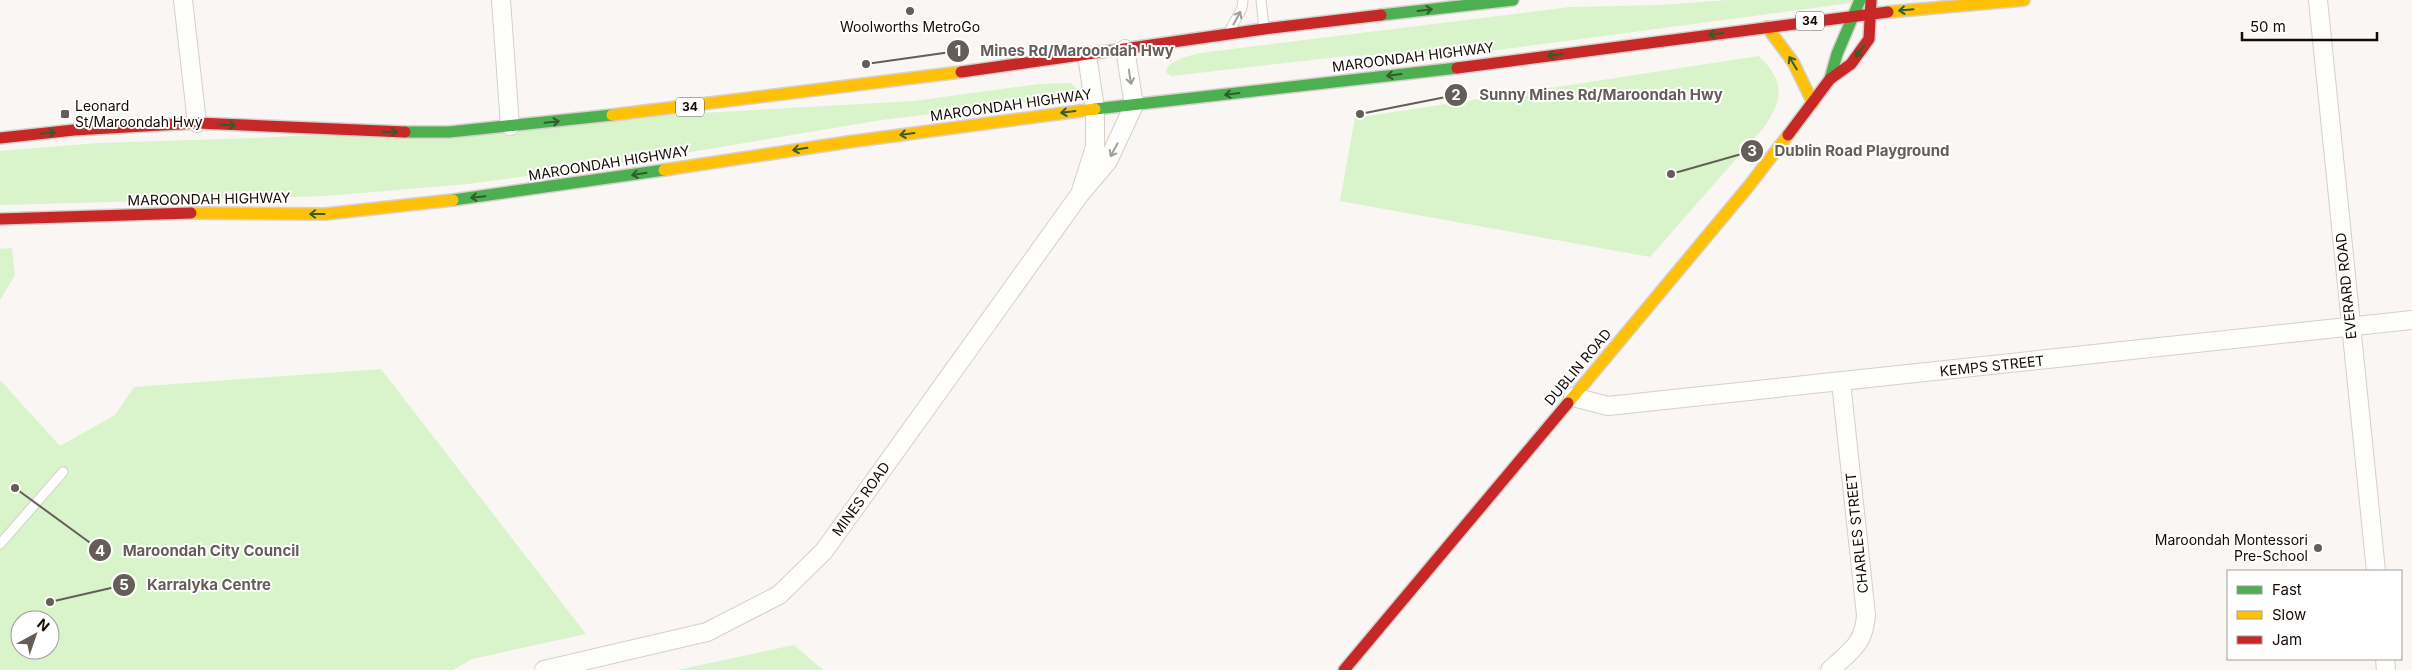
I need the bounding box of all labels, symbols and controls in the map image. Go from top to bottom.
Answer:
marker: Woolworths MetroGo [904,5,916,17]
one-way arrow [1417,5,1433,15]
one-way arrow [1898,5,1914,14]
scale bar [2242,10,2377,42]
one-way arrow [1232,11,1242,25]
road number: 34 [1796,12,1824,30]
text: 50 m [2250,17,2286,36]
place label: Woolworths MetroGo [840,18,980,35]
one-way arrow [1708,29,1724,39]
callout: Mines Rd/Maroondah Hwy [946,36,1184,66]
street label: MAROONDAH HIGHWAY [1331,38,1495,75]
text: 1 [955,41,961,60]
text: Mines Rd/Maroondah Hwy [980,41,1174,60]
one-way arrow [1855,44,1866,57]
one-way arrow [1547,50,1563,60]
one-way arrow [1788,57,1798,71]
one-way arrow [1125,69,1135,85]
one-way arrow [1386,70,1402,80]
callout: Sunny Mines Rd/Maroondah Hwy [1444,80,1732,110]
street label: MAROONDAH HIGHWAY [929,85,1093,124]
text: 2 [1451,85,1461,104]
text: Sunny Mines Rd/Maroondah Hwy [1479,85,1723,104]
one-way arrow [1224,89,1240,99]
place label: Leonard St/Maroondah Hwy [75,97,203,130]
road number: 34 [676,98,704,116]
one-way arrow [1060,107,1076,117]
marker: Leonard St/Maroondah Hwy [59,108,71,120]
one-way arrow [544,117,560,127]
one-way arrow [220,120,236,129]
one-way arrow [382,127,398,137]
one-way arrow [40,128,56,137]
one-way arrow [899,129,915,139]
callout: Dublin Road Playground [1740,136,1960,166]
street label: MAROONDAH HIGHWAY [527,141,691,184]
text: 3 [1747,141,1757,160]
text: Dublin Road Playground [1775,141,1949,160]
one-way arrow [1109,142,1119,156]
one-way arrow [792,144,808,154]
one-way arrow [631,169,647,179]
street label: MAROONDAH HIGHWAY [127,189,291,208]
one-way arrow [471,193,487,202]
one-way arrow [309,209,325,219]
street label: EVERARD ROAD [2331,232,2360,340]
street label: DUBLIN ROAD [1541,325,1615,408]
street label: KEMPS STREET [1939,352,2045,379]
street label: MINES ROAD [828,458,893,539]
street label: CHARLES STREET [1842,472,1871,594]
place label: Maroondah Montessori Pre-School [2155,531,2308,564]
callout: Maroondah City Council [88,535,309,565]
text: 4 [95,541,105,560]
text: Maroondah City Council [123,541,299,560]
marker: Maroondah Montessori Pre-School [2312,542,2324,554]
callout: Karralyka Centre [112,570,281,600]
legend [2227,570,2402,660]
text: 5 [119,575,129,594]
text: Karralyka Centre [147,575,271,594]
text: Fast [2272,580,2302,599]
text: Slow [2272,605,2306,624]
north arrow [10,610,60,660]
text: N [34,615,53,635]
text: Jam [2272,630,2302,649]

